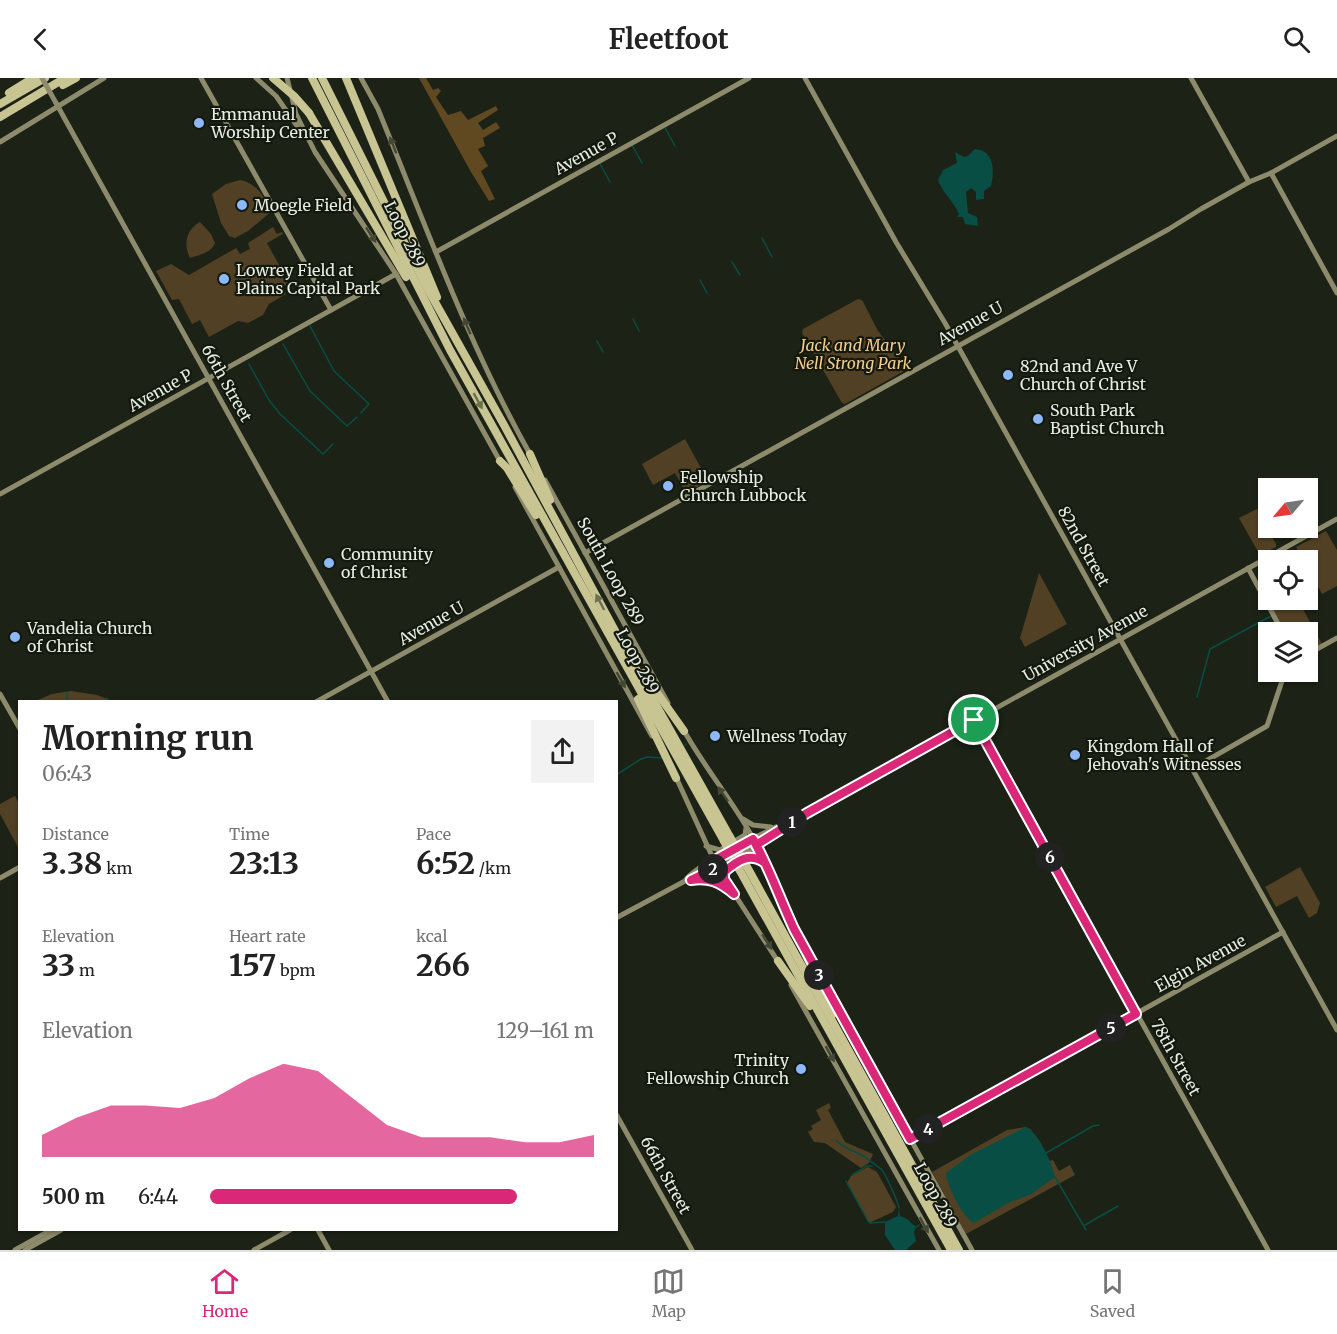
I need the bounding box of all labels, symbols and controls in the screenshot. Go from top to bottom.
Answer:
text: Fleetfoot [608,22,729,56]
icon: back [24,23,57,56]
icon: search [1280,23,1313,56]
place label: Emmanual Worship Center [210,104,330,142]
marker: Emmanual Worship Center [192,116,206,130]
street label: Avenue P [550,127,622,179]
one-way arrow [388,136,398,154]
place label: Moegle Field [254,195,353,215]
marker: Moegle Field [235,198,249,212]
street label: Loop 289 [380,198,430,270]
one-way arrow [365,227,376,243]
place label: Lowrey Field at Plains Capital Park [236,260,381,298]
marker: Lowrey Field at Plains Capital Park [217,272,231,286]
street label: Avenue U [933,297,1006,350]
one-way arrow [462,316,472,334]
park label: Jack and Mary Nell Strong Park [795,335,912,373]
street label: 66th Street [198,341,257,426]
place label: 82nd and Ave V Church of Christ [1020,356,1147,394]
street label: Avenue P [124,364,196,416]
marker: 82nd and Ave V Church of Christ [1001,368,1015,382]
one-way arrow [473,393,483,410]
place label: South Park Baptist Church [1050,400,1165,438]
marker: South Park Baptist Church [1031,412,1045,426]
place label: Fellowship Church Lubbock [680,467,807,505]
north arrow [1258,478,1318,538]
map controls [1258,478,1318,682]
marker: Fellowship Church Lubbock [661,479,675,493]
street label: 82nd Street [1054,502,1115,590]
street label: South Loop 289 [573,513,649,629]
place label: Community of Christ [341,544,434,582]
button: locate [1258,550,1318,610]
marker: Community of Christ [322,556,336,570]
one-way arrow [595,594,605,611]
street label: Avenue U [394,597,467,650]
street label: University Avenue [1019,600,1151,686]
place label: Vandelia Church of Christ [26,618,153,656]
button: layers [1258,622,1318,682]
street label: Loop 289 [612,625,664,697]
marker: Vandelia Church of Christ [8,630,22,644]
one-way arrow [616,672,626,689]
pin [948,694,999,745]
icon: arrive [957,703,990,736]
text: Morning run [42,718,253,759]
button: share [531,720,594,783]
place label: Wellness Today [726,726,847,746]
marker: Wellness Today [708,729,722,743]
place label: Kingdom Hall of Jehovah's Witnesses [1086,736,1242,774]
marker: Kingdom Hall of Jehovah's Witnesses [1068,748,1082,762]
text: 06:43 [42,761,92,786]
one-way arrow [717,786,729,802]
pin: 1 [777,807,807,837]
text: 1 [788,812,796,832]
text: Distance [42,824,109,844]
text: Time [229,824,270,844]
text: Pace [416,824,451,844]
pin: 6 [1035,842,1065,872]
text: 3.38 [42,844,102,882]
text: 23:13 [229,844,299,882]
text: 6:52 [416,844,475,882]
text: 6 [1045,847,1055,867]
pin: 2 [698,854,728,884]
text: km [102,858,132,878]
text: /km [475,858,511,878]
text: 2 [708,859,718,879]
text: Elevation [42,926,115,946]
text: Heart rate [229,926,306,946]
text: kcal [416,926,447,946]
street label: Elgin Avenue [1151,930,1249,996]
one-way arrow [761,934,772,951]
text: 33 [42,946,75,984]
text: 157 [229,946,276,984]
text: 266 [416,946,470,984]
text: m [75,960,95,980]
text: bpm [276,960,315,980]
pin: 3 [804,960,834,990]
text: 3 [814,965,824,985]
pin: 5 [1096,1013,1126,1043]
street label: 78th Street [1147,1015,1206,1099]
text: Elevation [42,1018,133,1043]
text: 129–161 m [497,1018,594,1043]
text: 5 [1106,1018,1116,1038]
one-way arrow [825,1046,835,1063]
place label: Trinity Fellowship Church [646,1050,790,1088]
marker: Trinity Fellowship Church [794,1062,808,1076]
pin: 4 [913,1114,943,1144]
text: 4 [923,1119,933,1139]
street label: 66th Street [637,1133,696,1218]
street label: Loop 289 [910,1159,962,1231]
text: 500 m [42,1184,105,1209]
text: 6:44 [138,1184,178,1209]
one-way arrow [919,1216,929,1233]
tab: Home [202,1265,248,1321]
tab: Map [652,1265,686,1321]
tab: Saved [1090,1265,1135,1321]

